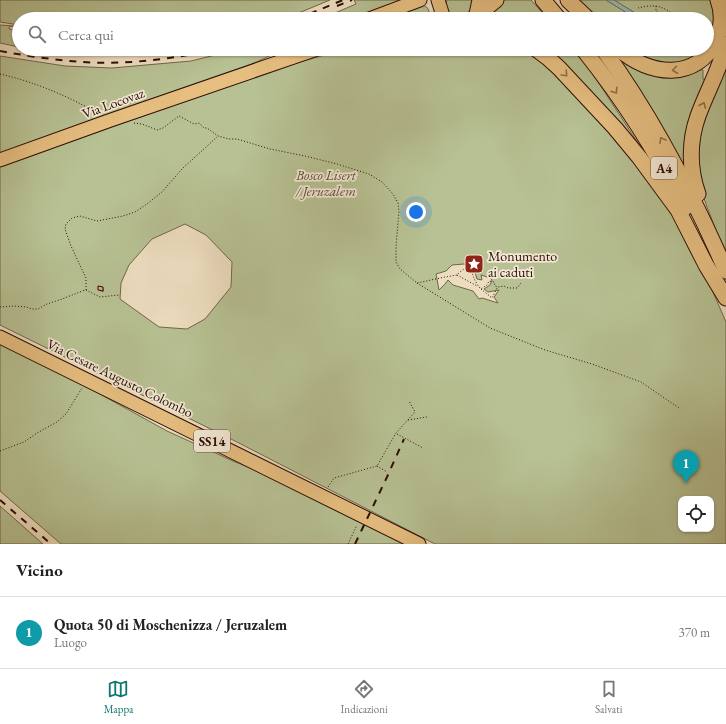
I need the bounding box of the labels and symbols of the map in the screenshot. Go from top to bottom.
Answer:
one-way arrow [672,65,678,74]
one-way arrow [560,69,568,77]
street label: Via Locovaz [80,83,147,123]
one-way arrow [610,87,617,94]
one-way arrow [698,101,706,108]
one-way arrow [659,137,666,145]
road number: A4 [651,157,677,179]
park label: Bosco Lisert / Jeruzalem [295,166,357,200]
your location [406,202,426,222]
place label: Monumento ai caduti [488,247,557,281]
place icon: Monumento ai caduti [463,253,485,275]
street label: Via Cesare Augusto Colombo [44,335,196,421]
road number: SS14 [194,430,230,452]
pin: 1 [673,450,699,483]

